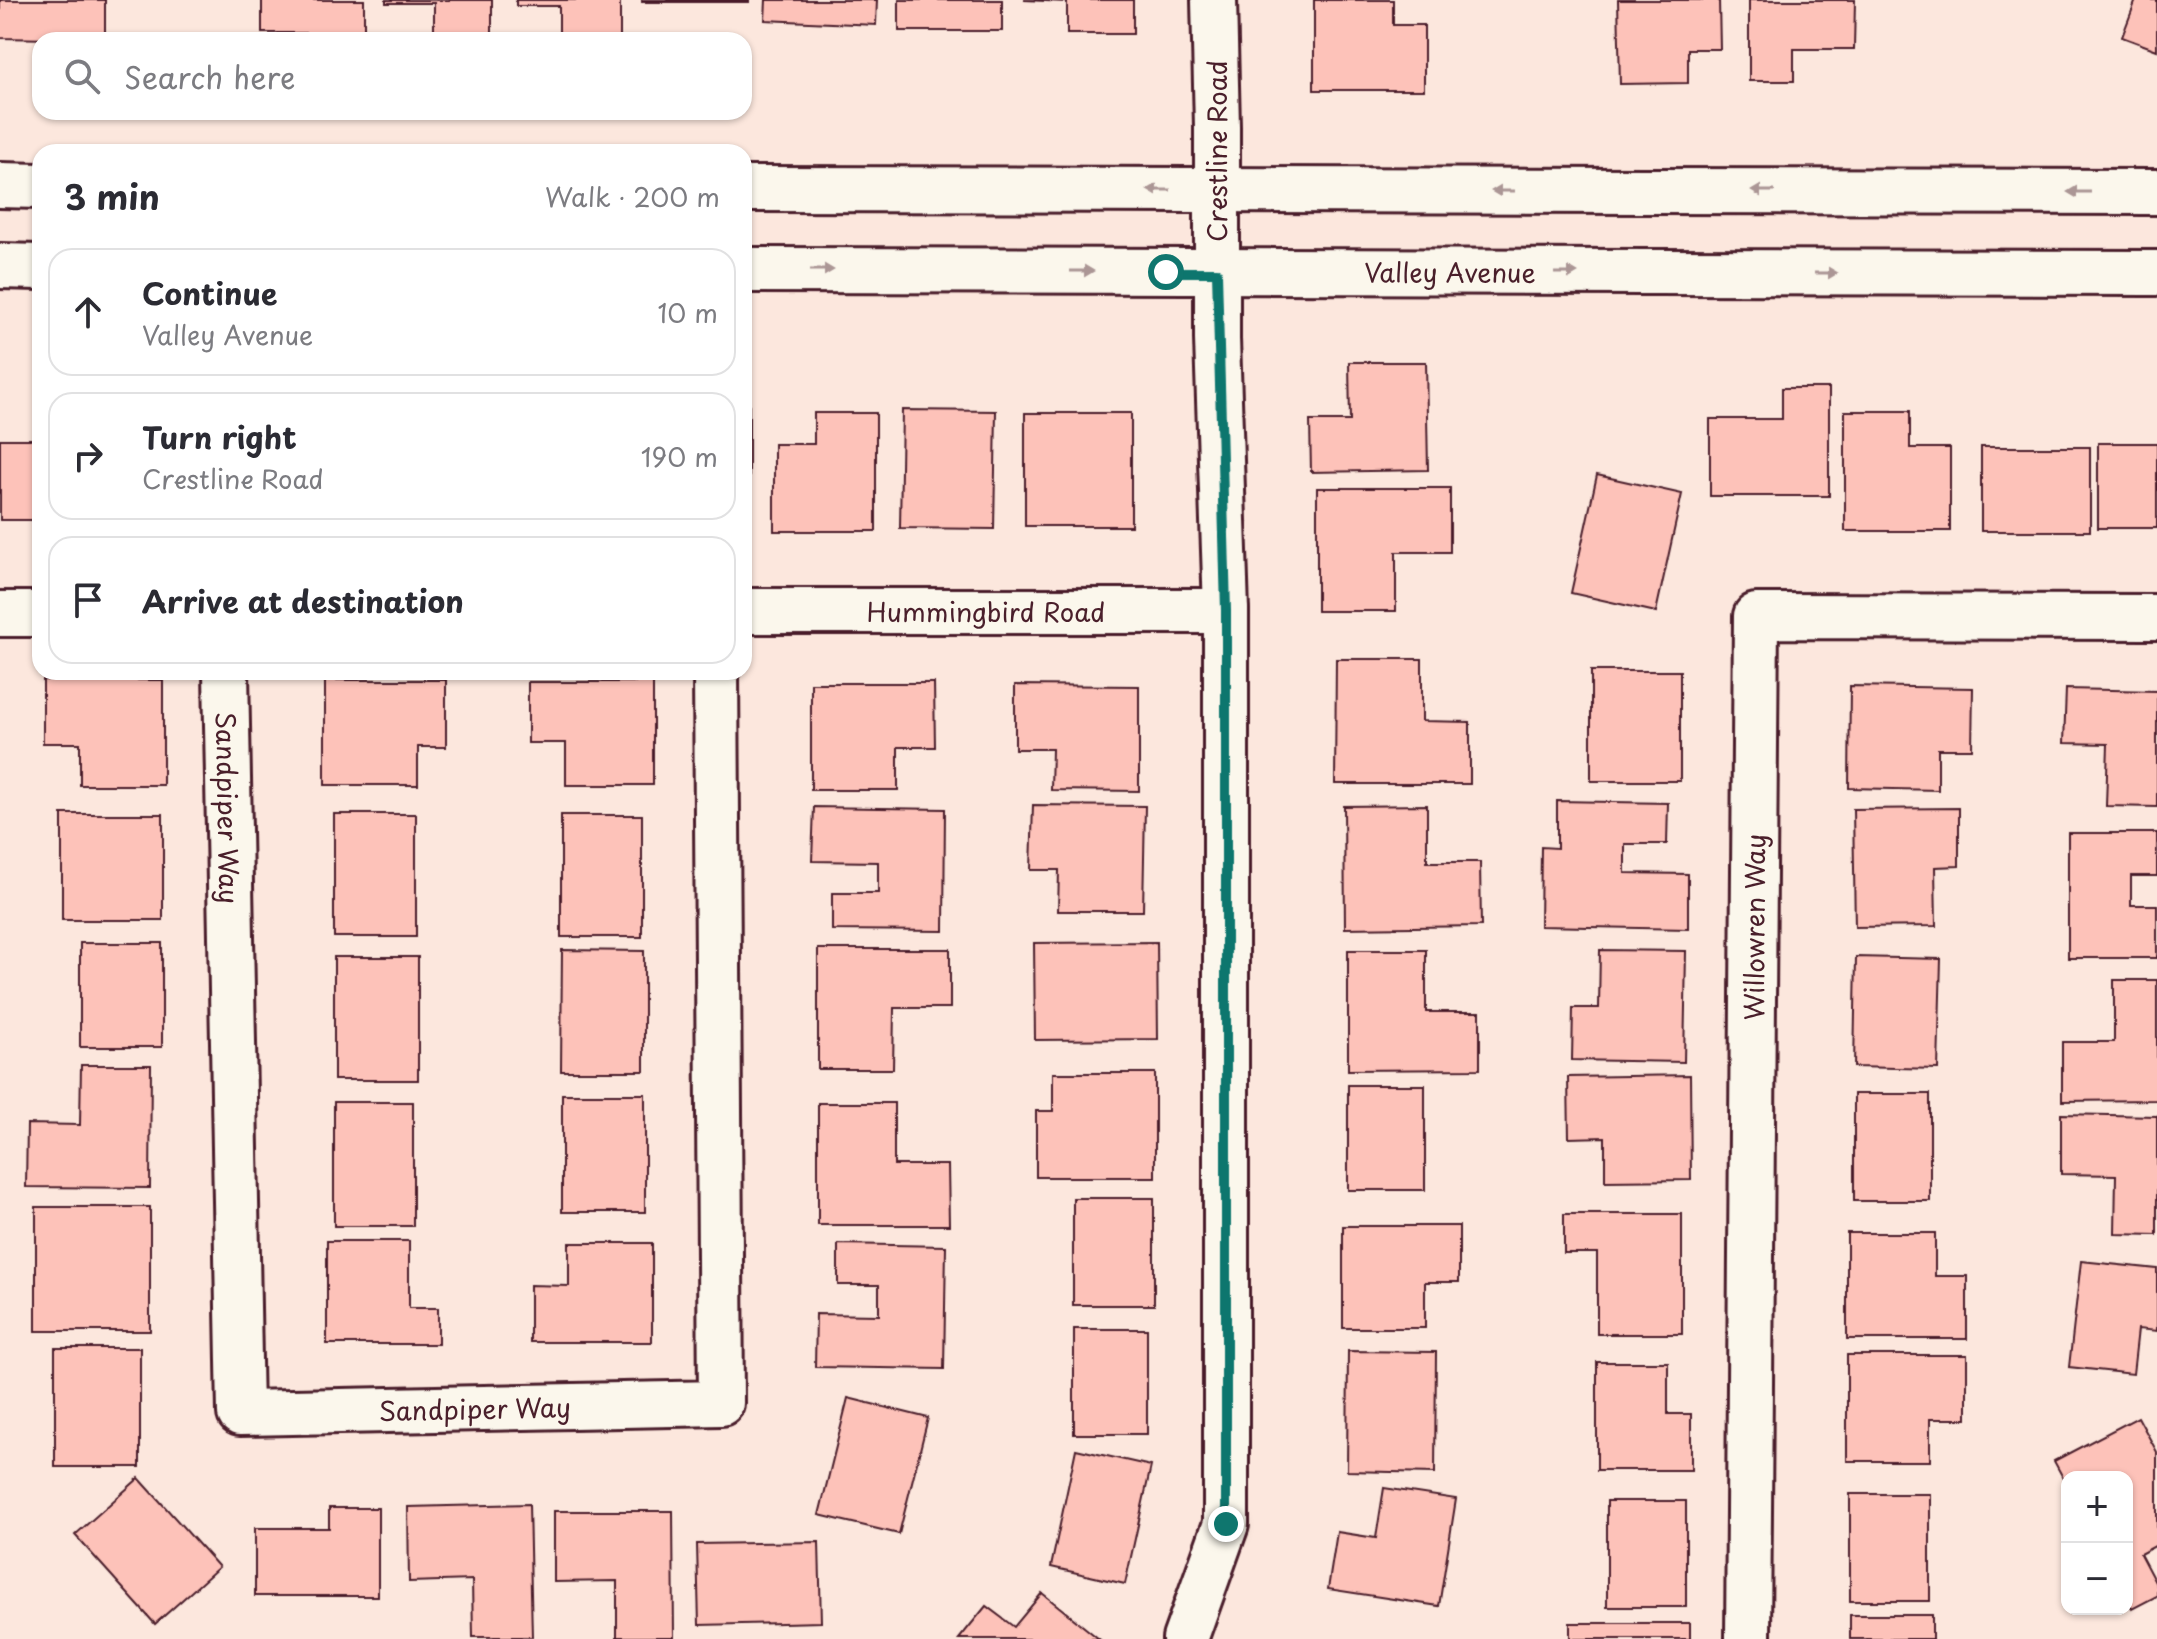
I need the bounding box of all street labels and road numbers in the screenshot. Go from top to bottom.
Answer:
street label: Crestline Road [1197,60,1236,242]
street label: Valley Avenue [1364,252,1536,291]
street label: Hummingbird Road [867,592,1105,631]
street label: Sandpiper Way [207,712,250,904]
street label: Willowren Way [1733,834,1774,1020]
street label: Sandpiper Way [378,1387,571,1430]

